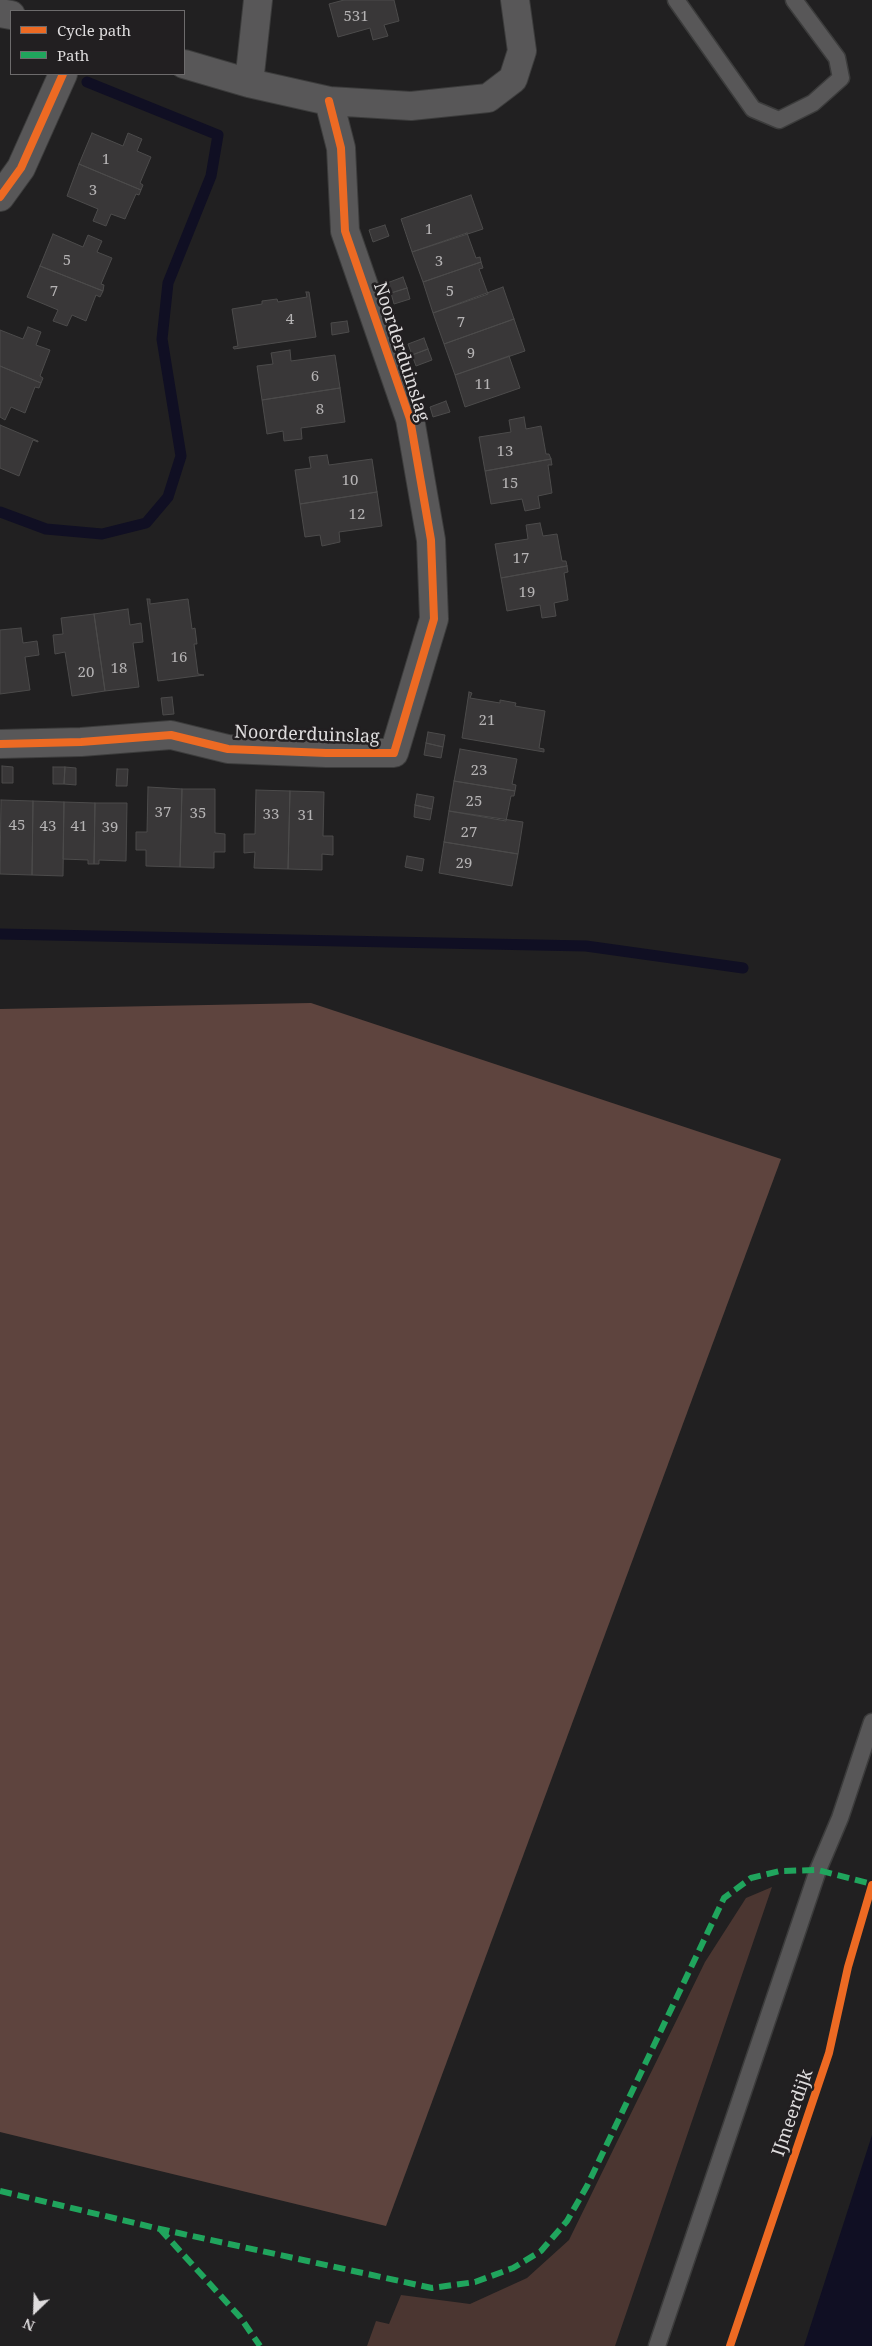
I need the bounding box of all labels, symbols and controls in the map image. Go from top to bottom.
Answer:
house number: 531 [343,8,369,26]
legend [10,10,185,75]
text: Cycle path [57,20,131,40]
text: Path [57,45,89,65]
house number: 1 [102,151,110,169]
house number: 3 [89,182,97,200]
house number: 1 [425,221,433,239]
house number: 5 [63,252,71,270]
house number: 3 [435,253,443,271]
street label: Noorderduinslag [368,279,434,425]
house number: 7 [50,283,58,301]
house number: 5 [446,283,454,301]
house number: 4 [286,311,294,329]
house number: 7 [457,314,465,332]
house number: 9 [467,345,475,363]
house number: 6 [311,368,319,386]
house number: 11 [475,376,491,394]
house number: 8 [316,401,324,419]
house number: 13 [497,443,513,461]
house number: 10 [342,472,358,490]
house number: 15 [502,475,518,493]
house number: 12 [349,506,365,524]
house number: 17 [513,550,529,568]
house number: 19 [519,584,535,602]
house number: 16 [171,649,187,667]
house number: 18 [111,660,127,678]
house number: 20 [78,664,94,682]
house number: 21 [479,712,495,730]
street label: Noorderduinslag [234,722,380,748]
house number: 23 [471,762,487,780]
house number: 25 [466,793,482,811]
house number: 37 [155,804,171,822]
house number: 35 [190,805,206,823]
house number: 33 [263,806,279,824]
house number: 31 [298,807,314,825]
house number: 45 [9,817,25,835]
house number: 43 [40,818,56,836]
house number: 41 [71,818,87,836]
house number: 39 [102,819,118,837]
house number: 27 [461,824,477,842]
house number: 29 [456,855,472,873]
street label: IJmeerdijk [768,2067,818,2159]
north arrow [10,2286,60,2336]
text: N [20,2314,38,2336]

